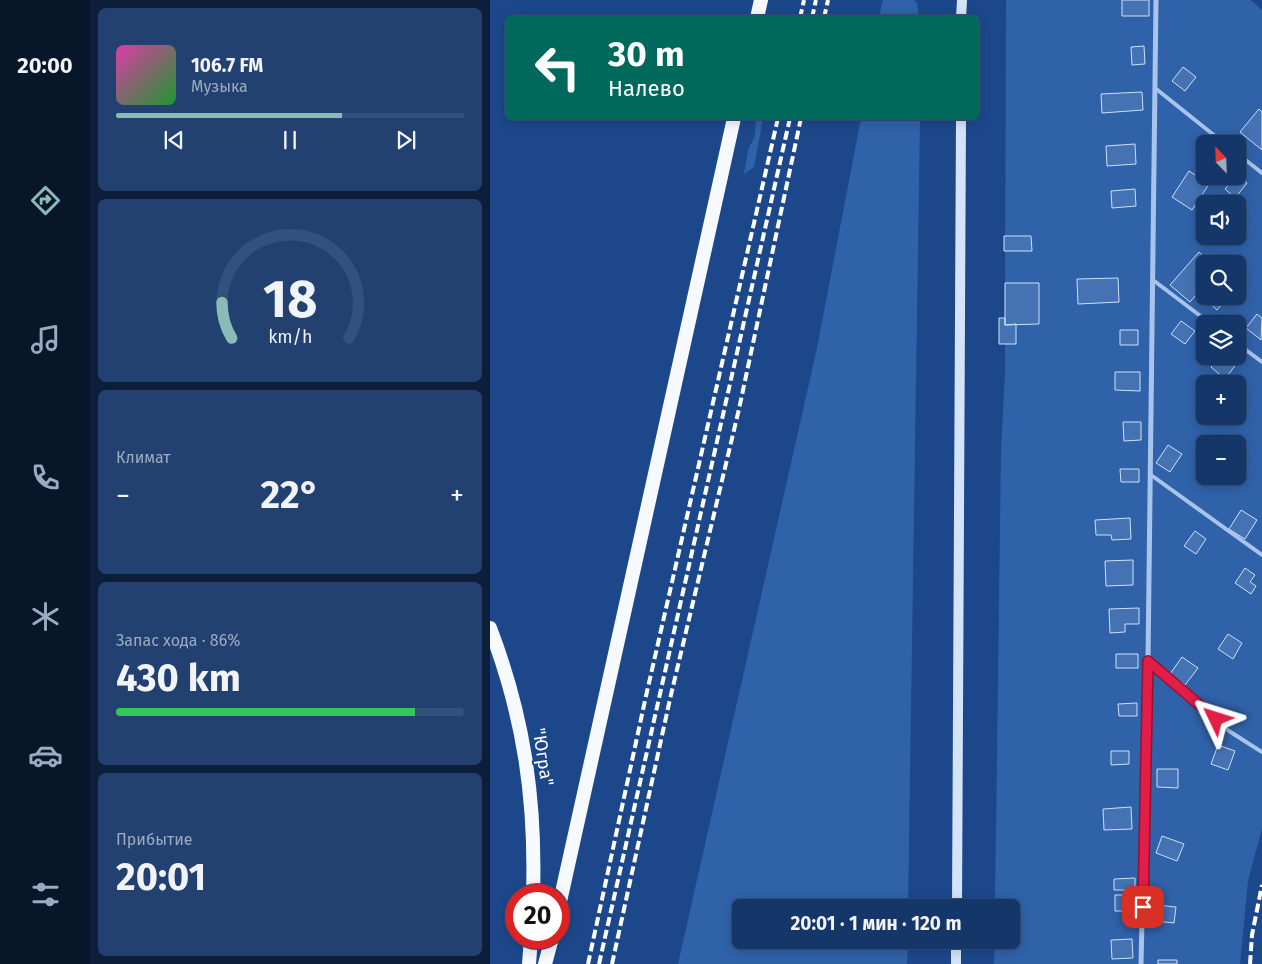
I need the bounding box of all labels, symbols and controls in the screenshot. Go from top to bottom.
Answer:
text: 30 m [608,33,685,75]
icon: left [525,35,590,100]
text: 20:00 [17,52,73,79]
text: 106.7 FM [191,54,263,77]
text: Налево [608,75,685,102]
text: Музыка [191,77,248,96]
icon: previous [160,126,188,154]
icon: pause [276,126,304,154]
icon: next [392,126,420,154]
north arrow [1196,135,1246,185]
map controls [1196,135,1246,485]
icon: directions [28,183,63,218]
button: sound [1196,195,1246,245]
button: search [1196,255,1246,305]
text: 18 [263,268,317,331]
button: layers [1196,315,1246,365]
icon: music [28,322,63,357]
text: km/h [268,326,312,348]
button: + [1196,375,1246,425]
button: − [1196,435,1246,485]
text: Климат [116,448,171,467]
icon: phone [28,460,63,495]
text: 22° [260,472,320,518]
text: − [116,479,130,512]
text: + [450,479,464,512]
icon: climate [28,599,63,634]
text: Запас хода · 86% [116,631,240,650]
text: 430 km [116,655,241,701]
position arrow [1189,692,1241,744]
street label: "Югра" [528,726,558,788]
icon: car [28,738,63,773]
text: Прибытие [116,830,192,849]
text: 20:01 [116,854,206,900]
icon: filters [28,877,63,912]
speed limit sign: 20 [505,884,570,949]
pin [1122,886,1164,928]
icon: arrive [1129,893,1157,921]
text: 20:01 · 1 мин · 120 m [791,912,961,935]

